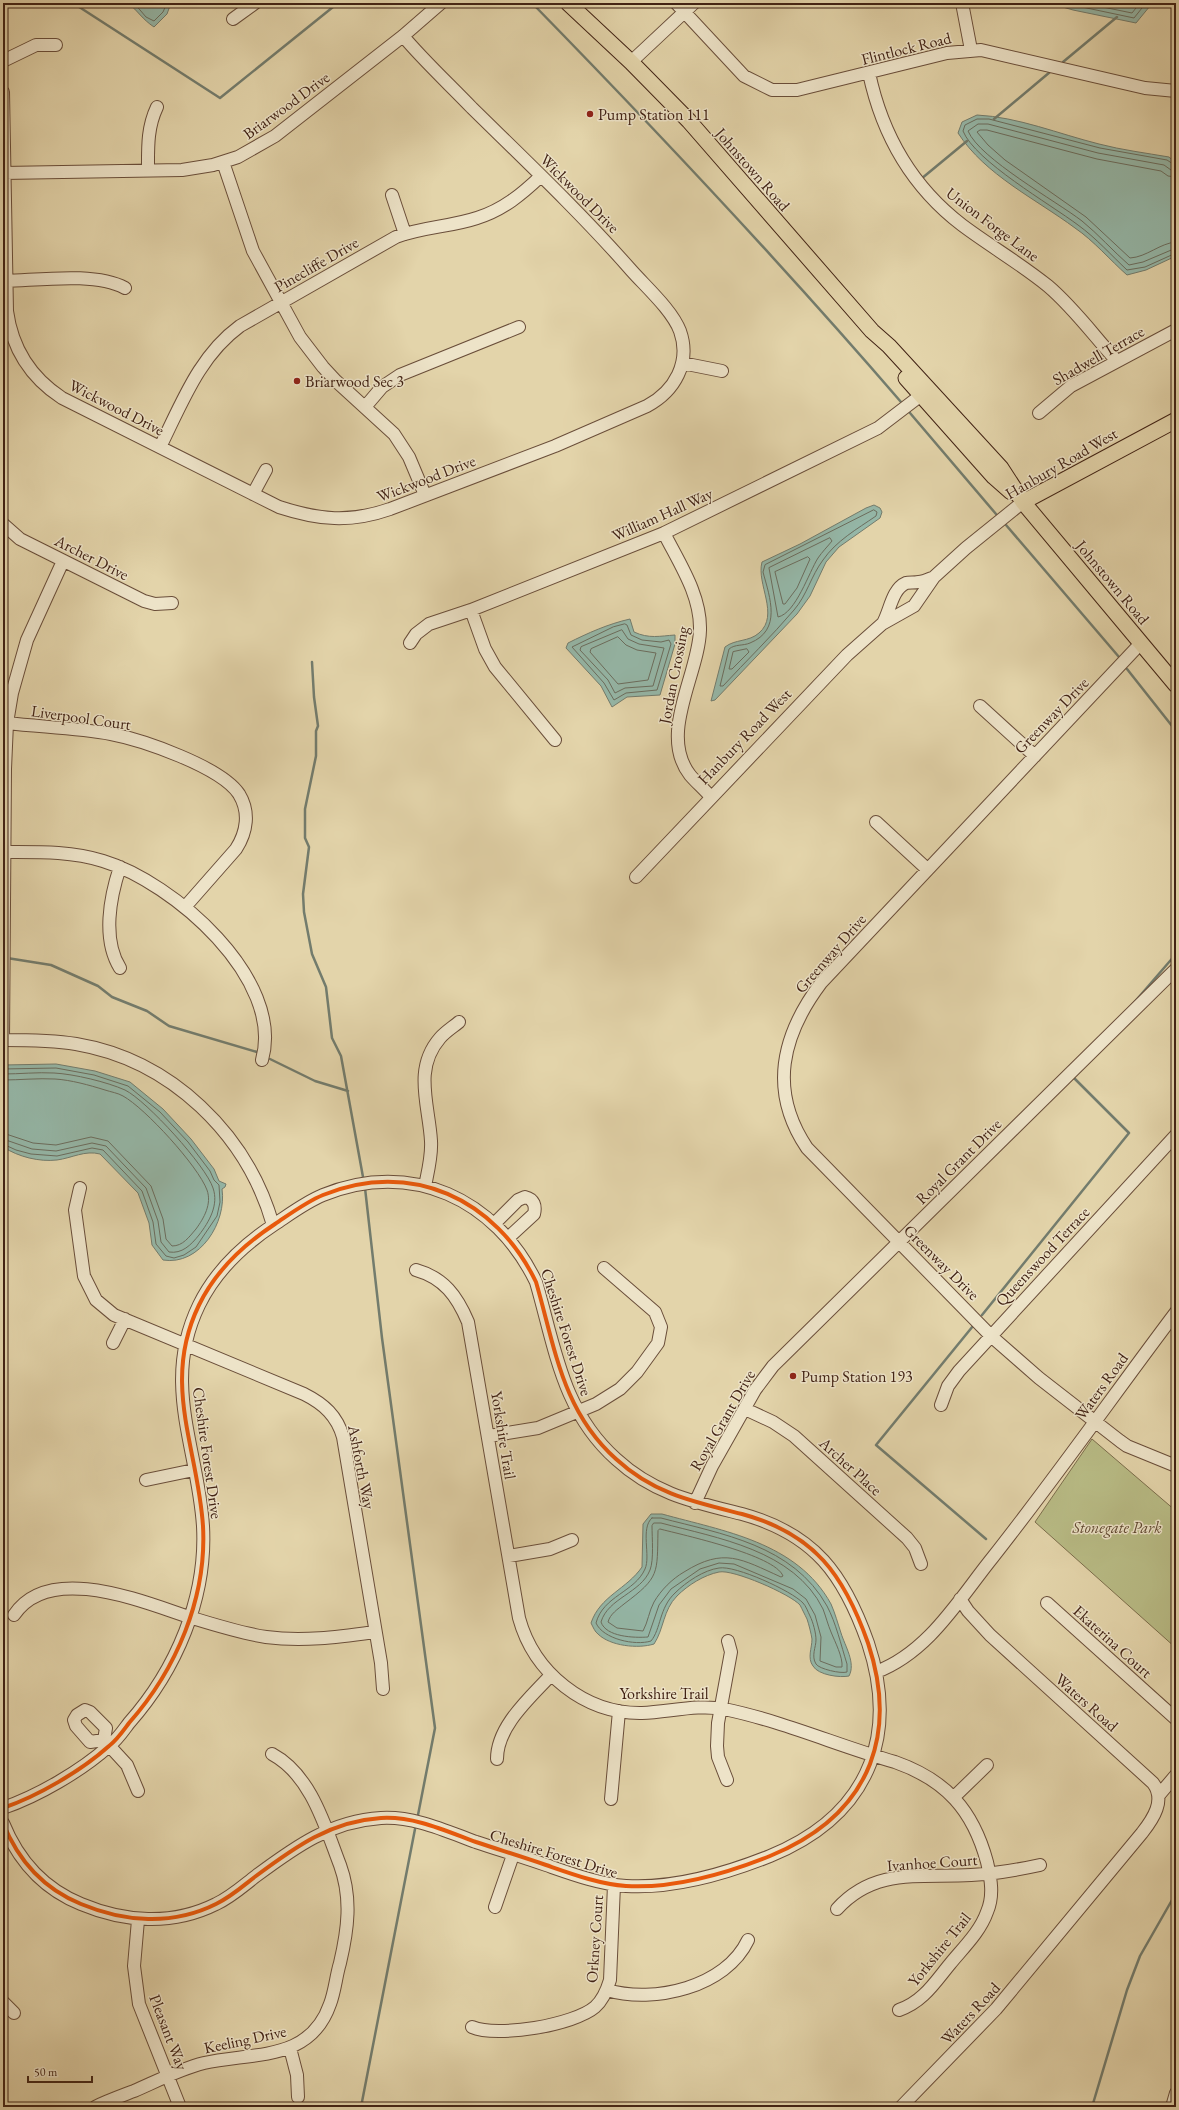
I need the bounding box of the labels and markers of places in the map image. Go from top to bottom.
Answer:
place label: Pump Station 111 [598,104,710,125]
marker: Pump Station 111 [585,109,595,119]
place label: Briarwood Sec 3 [305,371,404,392]
marker: Briarwood Sec 3 [292,376,302,386]
place label: Pump Station 193 [801,1366,913,1387]
marker: Pump Station 193 [788,1371,798,1381]

